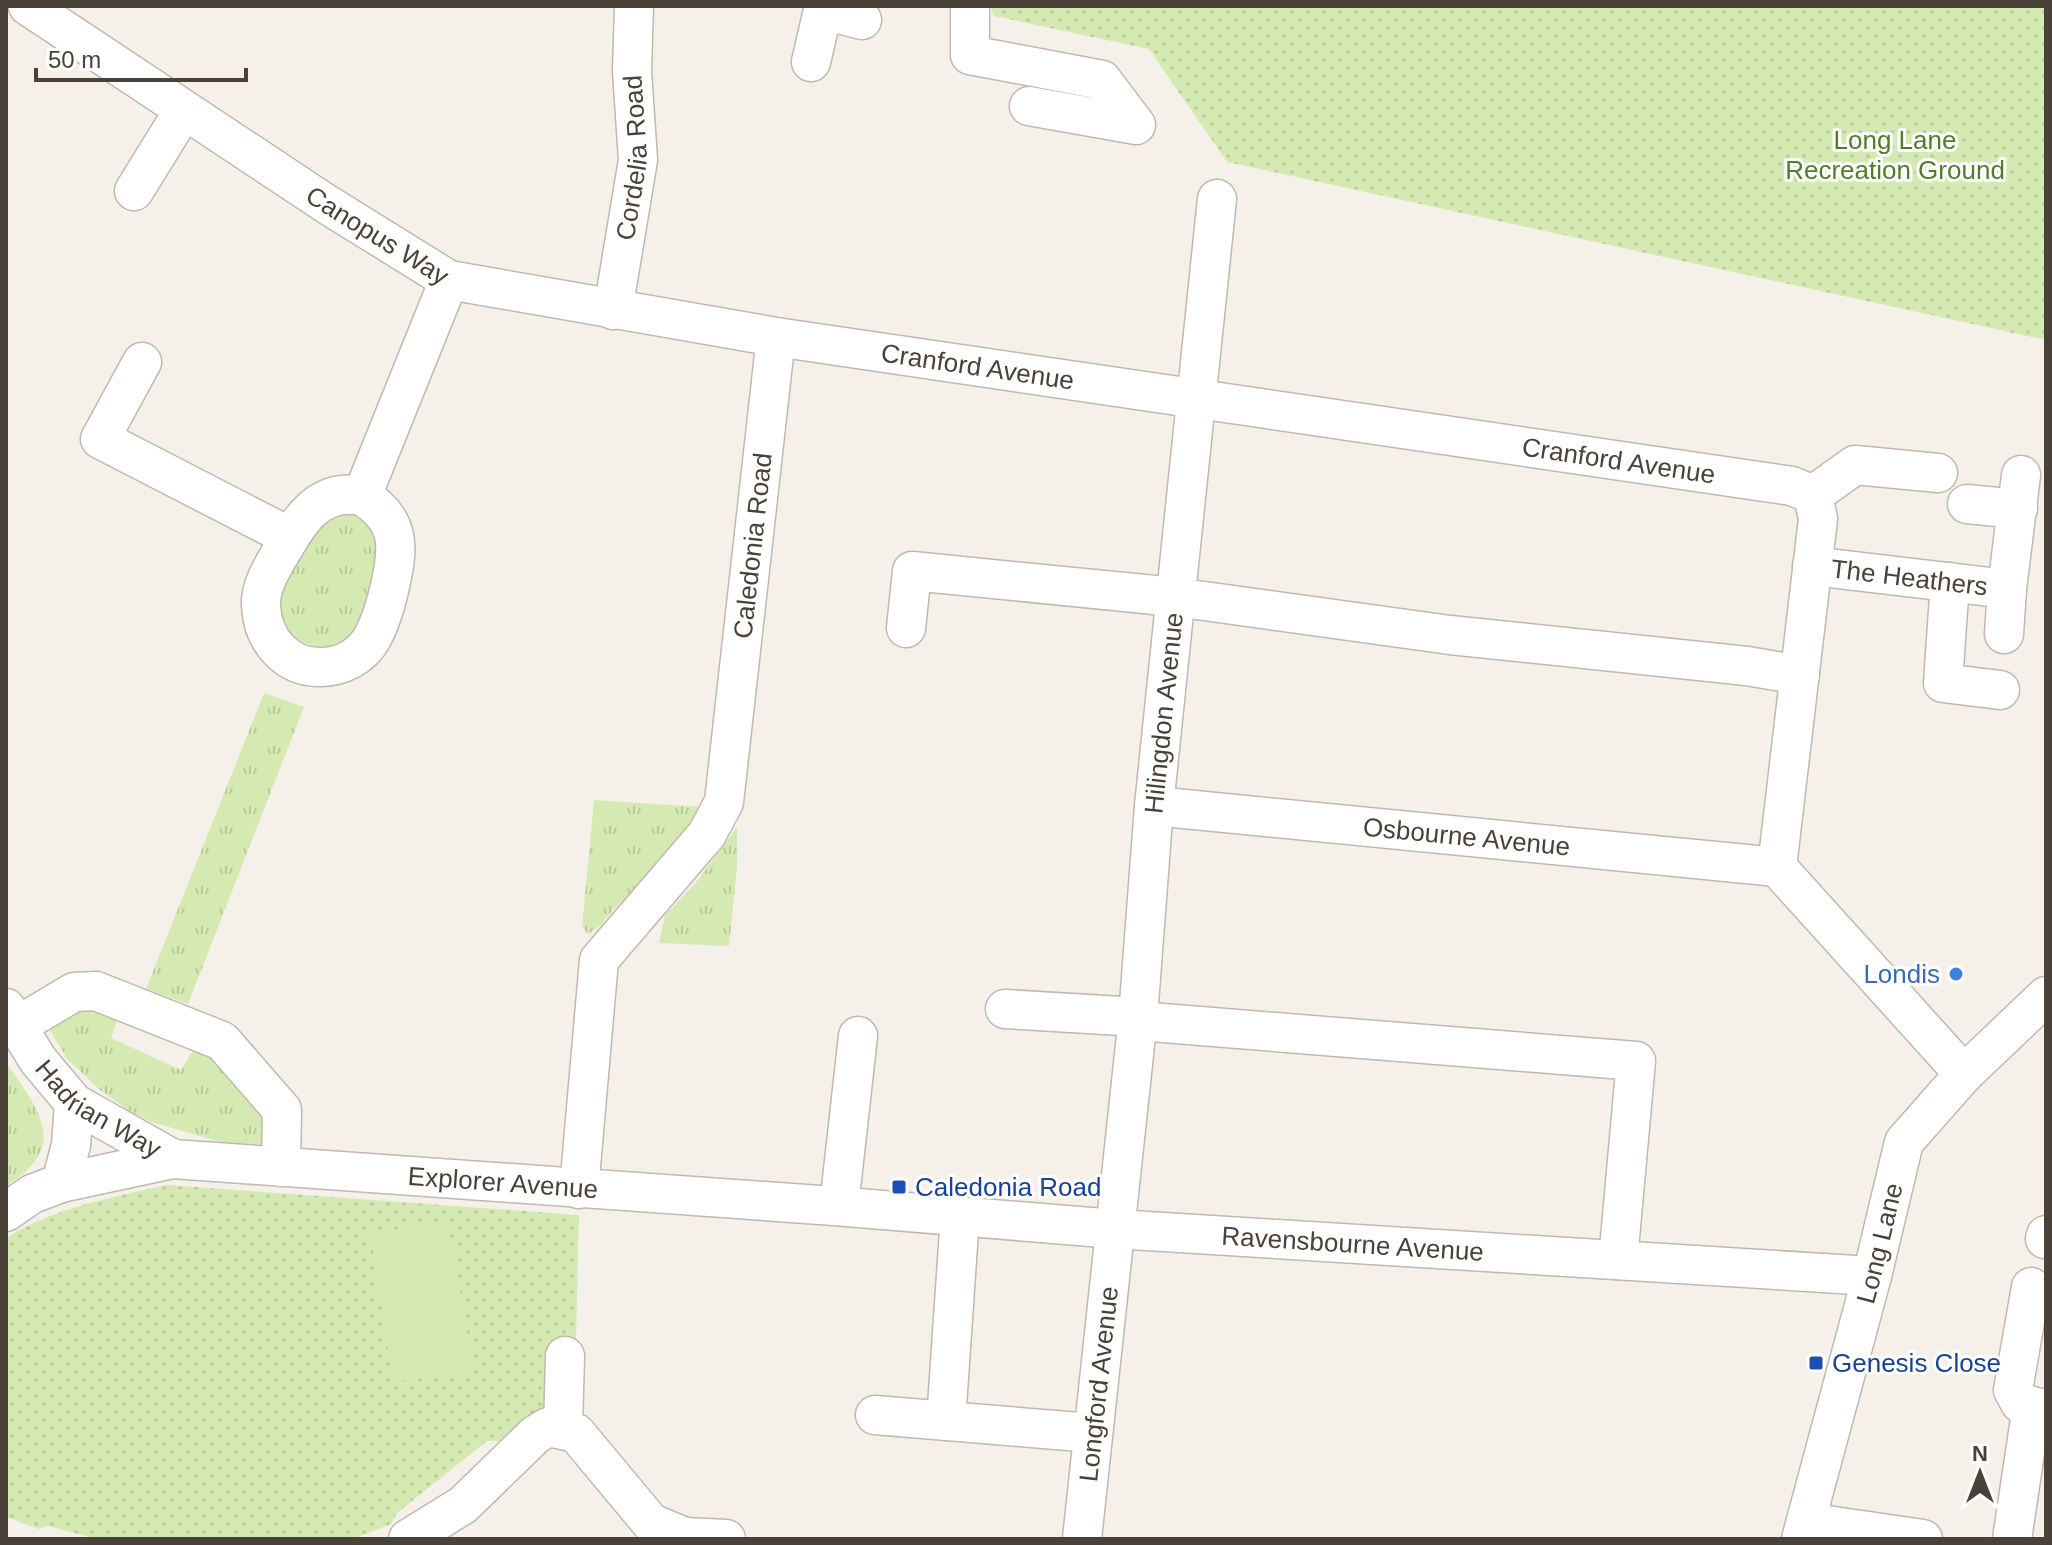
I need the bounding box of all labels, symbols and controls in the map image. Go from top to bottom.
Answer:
scale bar [36,32,246,82]
text: 50 m [48,46,101,73]
street label: Cordelia Road [610,74,653,243]
park label: Long Lane Recreation Ground [1785,125,2005,185]
street label: Canopus Way [300,180,454,291]
street label: Cranford Avenue [879,338,1076,396]
street label: Cranford Avenue [1520,432,1717,490]
street label: Caledonia Road [727,451,778,640]
street label: The Heathers [1829,553,1989,602]
street label: Hilingdon Avenue [1138,611,1189,815]
street label: Osbourne Avenue [1362,812,1571,862]
place label: Londis [1863,959,1940,989]
marker: Londis [1947,965,1965,983]
street label: Hadrian Way [29,1054,166,1164]
street label: Explorer Avenue [407,1161,599,1204]
place label: Caledonia Road [915,1172,1101,1202]
marker: Caledonia Road [890,1178,908,1196]
street label: Long Lane [1850,1180,1909,1307]
street label: Ravensbourne Avenue [1221,1221,1485,1267]
street label: Longford Avenue [1073,1285,1124,1483]
place label: Genesis Close [1832,1348,2001,1378]
marker: Genesis Close [1807,1354,1825,1372]
north arrow [1940,1433,2020,1513]
text: N [1972,1441,1988,1466]

